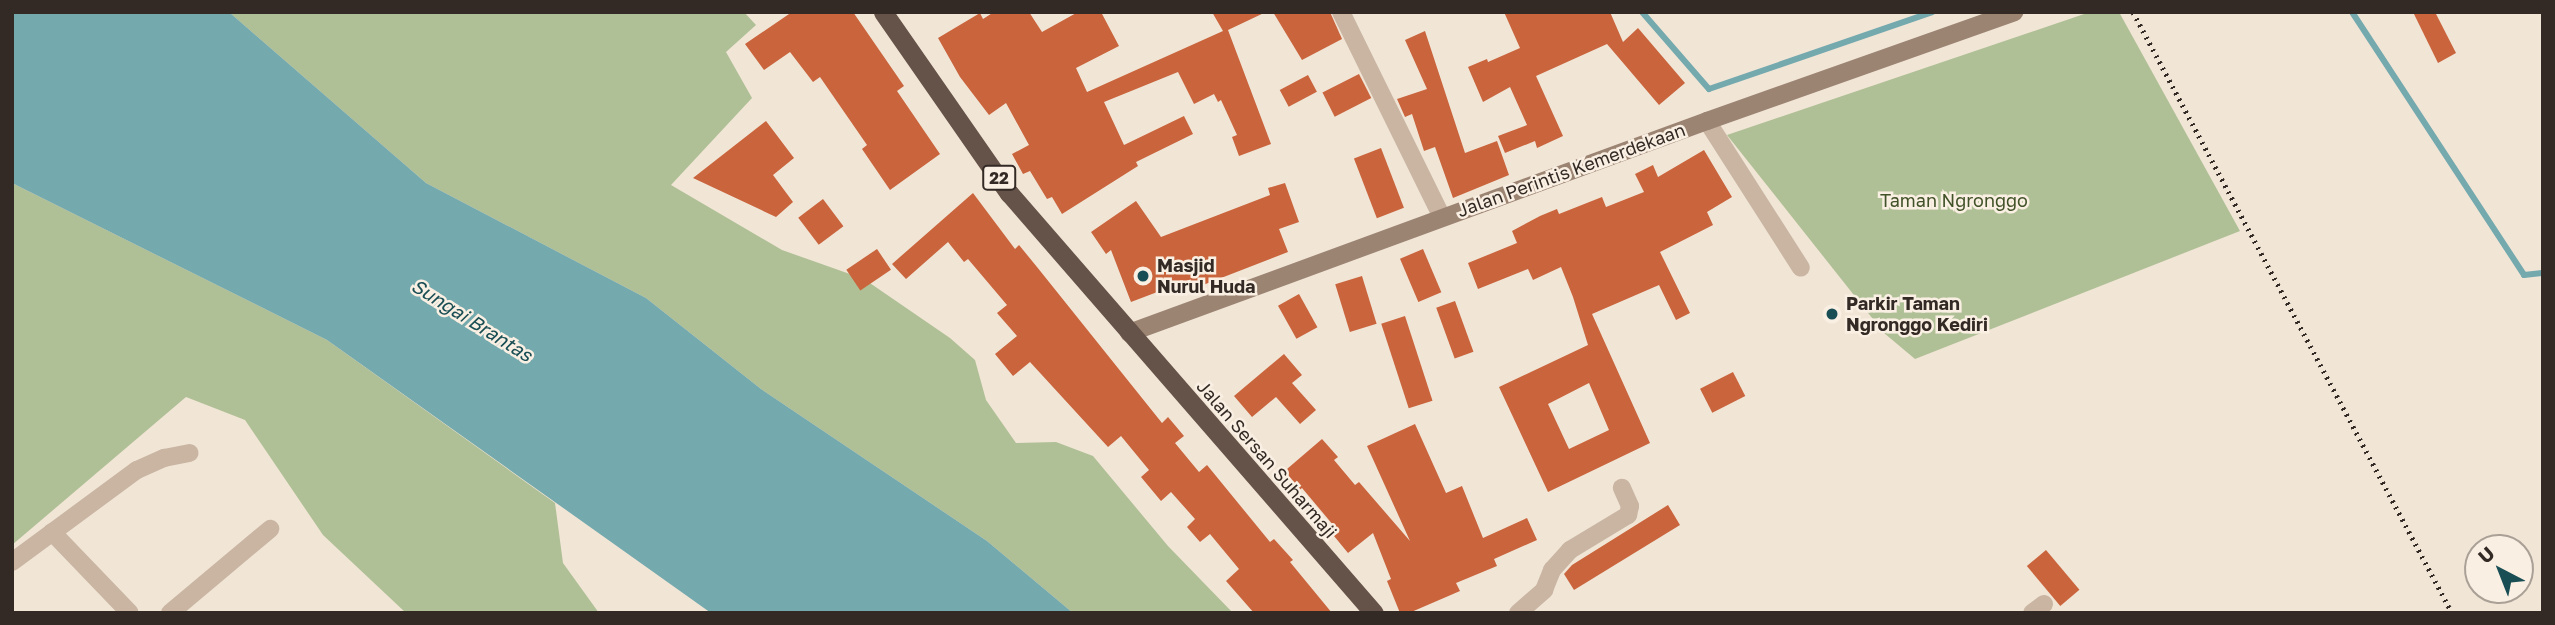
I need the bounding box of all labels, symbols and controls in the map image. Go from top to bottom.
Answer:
street label: Jalan Perintis Kemerdekaan [1454,119,1688,221]
road number: 22 [982,166,1016,190]
park label: Taman Ngronggo [1880,189,2028,211]
place label: Masjid Nurul Huda [1157,255,1256,298]
marker: Masjid Nurul Huda [1135,268,1151,284]
water label: Sungai Brantas [407,274,537,366]
place label: Parkir Taman Ngronggo Kediri [1846,293,1988,336]
marker: Parkir Taman Ngronggo Kediri [1824,306,1840,322]
street label: Jalan Sersan Suharmaji [1192,376,1342,542]
north arrow [2464,534,2534,604]
text: U [2473,541,2499,568]

